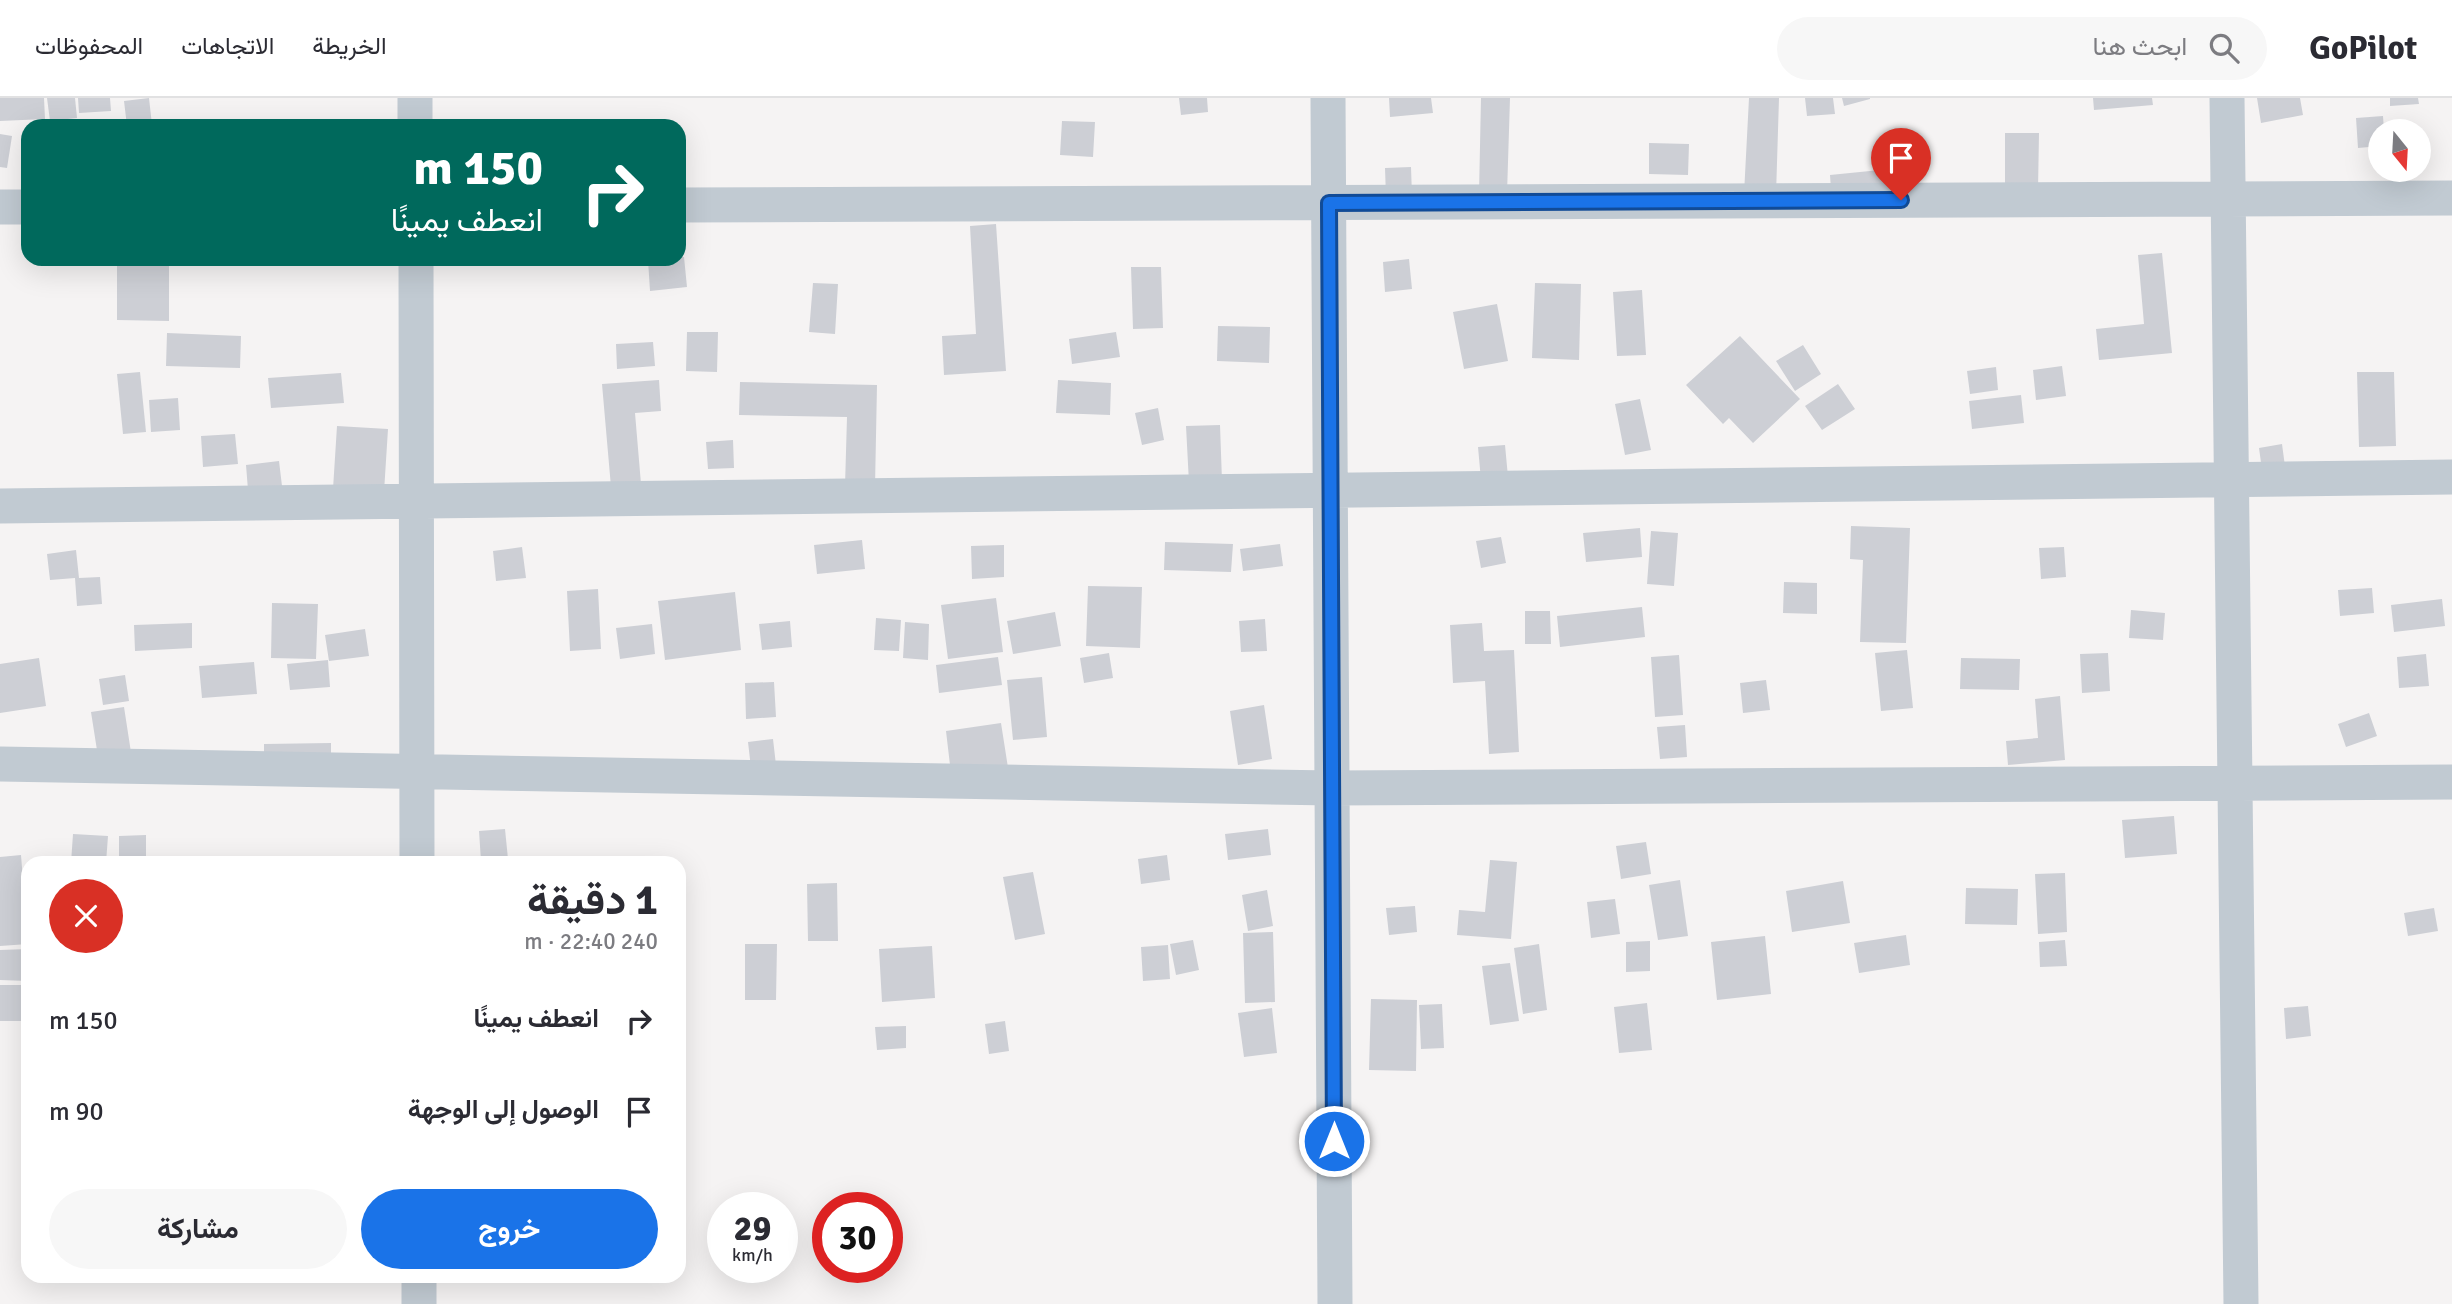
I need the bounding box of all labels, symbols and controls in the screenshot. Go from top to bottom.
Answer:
search box [1777,17,2267,80]
text: GoPilot [2309,28,2417,69]
icon: search [2205,29,2243,67]
text: المحفوظات [35,31,143,61]
text: الاتجاهات [181,31,274,61]
text: الخريطة [312,31,387,61]
text: ابحث هنا [2092,31,2187,63]
north arrow [2368,119,2431,182]
map controls [2368,119,2431,182]
pin [1871,128,1931,200]
text: 150 m [413,138,543,198]
icon: arrive [1882,139,1920,177]
icon: right [567,147,658,238]
text: انعطف يمينًا [391,201,543,240]
text: 1 دقيقة [527,875,658,926]
button: close [49,879,123,953]
text: 240 m · 22:40 [524,927,658,956]
icon: right [620,1002,658,1040]
text: انعطف يمينًا [473,1003,599,1035]
text: 150 m [49,1005,118,1037]
icon: arrive [620,1093,658,1131]
text: الوصول إلى الوجهة [408,1094,599,1126]
text: 90 m [49,1096,104,1128]
position arrow [1297,1104,1371,1178]
button: مشاركة [49,1189,347,1269]
button: خروج [361,1189,658,1269]
speed limit sign: 30 [812,1192,903,1283]
text: 29 [734,1207,771,1250]
text: km/h [732,1244,773,1266]

